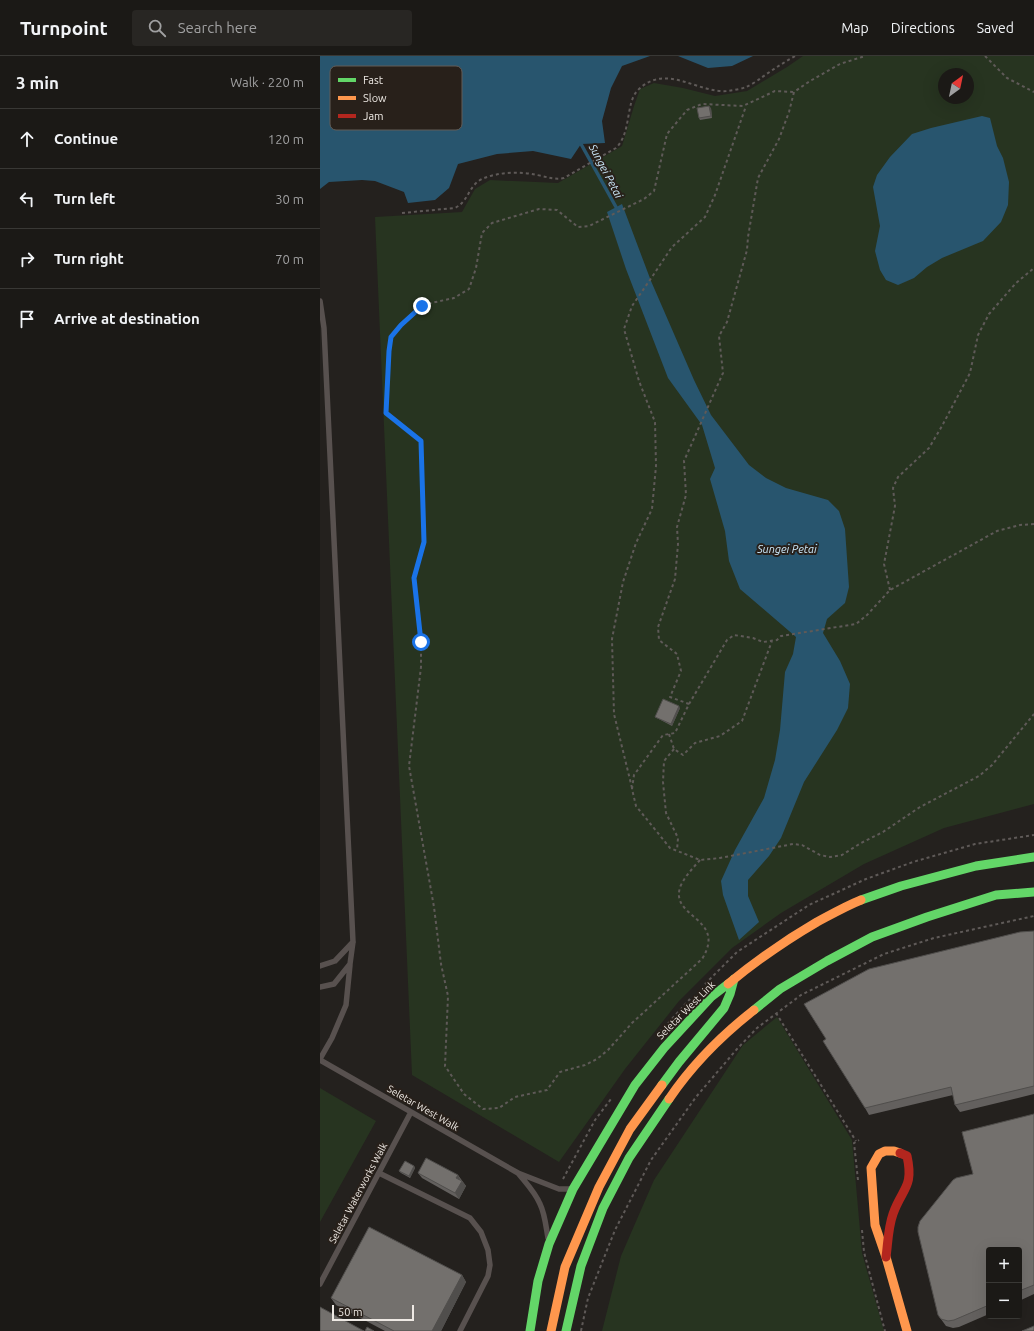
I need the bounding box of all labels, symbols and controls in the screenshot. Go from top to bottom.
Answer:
search box [132,10,412,46]
text: Turnpoint [20,17,108,39]
icon: search [146,17,168,39]
text: Search here [178,19,257,36]
text: Map [841,20,869,36]
text: Directions [891,20,955,36]
text: Saved [977,20,1014,36]
legend [330,66,462,130]
north arrow [938,68,974,104]
text: 3 min [16,73,59,92]
text: Fast [363,74,384,86]
text: Walk · 220 m [230,75,304,89]
text: Slow [363,92,387,104]
text: Jam [363,110,384,122]
icon: ahead [16,128,38,150]
text: Continue [54,130,118,147]
text: 120 m [268,132,304,146]
water label: Sungei Petai [586,141,626,201]
icon: left [16,188,38,210]
text: Turn left [54,190,115,207]
text: 30 m [275,192,304,206]
icon: right [16,248,38,270]
text: Turn right [54,250,124,267]
text: 70 m [275,252,304,266]
route end [413,297,431,315]
icon: arrive [16,308,38,330]
text: Arrive at destination [54,310,200,327]
water label: Sungei Petai [756,543,818,555]
route start [412,633,430,651]
street label: Seletar West Link [655,979,717,1041]
street label: Seletar West Walk [385,1083,461,1133]
street label: Seletar Waterworks Walk [327,1141,389,1245]
map controls [986,1247,1022,1319]
button: + [986,1247,1022,1283]
button: − [986,1283,1022,1319]
scale bar [332,1303,414,1322]
text: 50 m [338,1306,362,1318]

